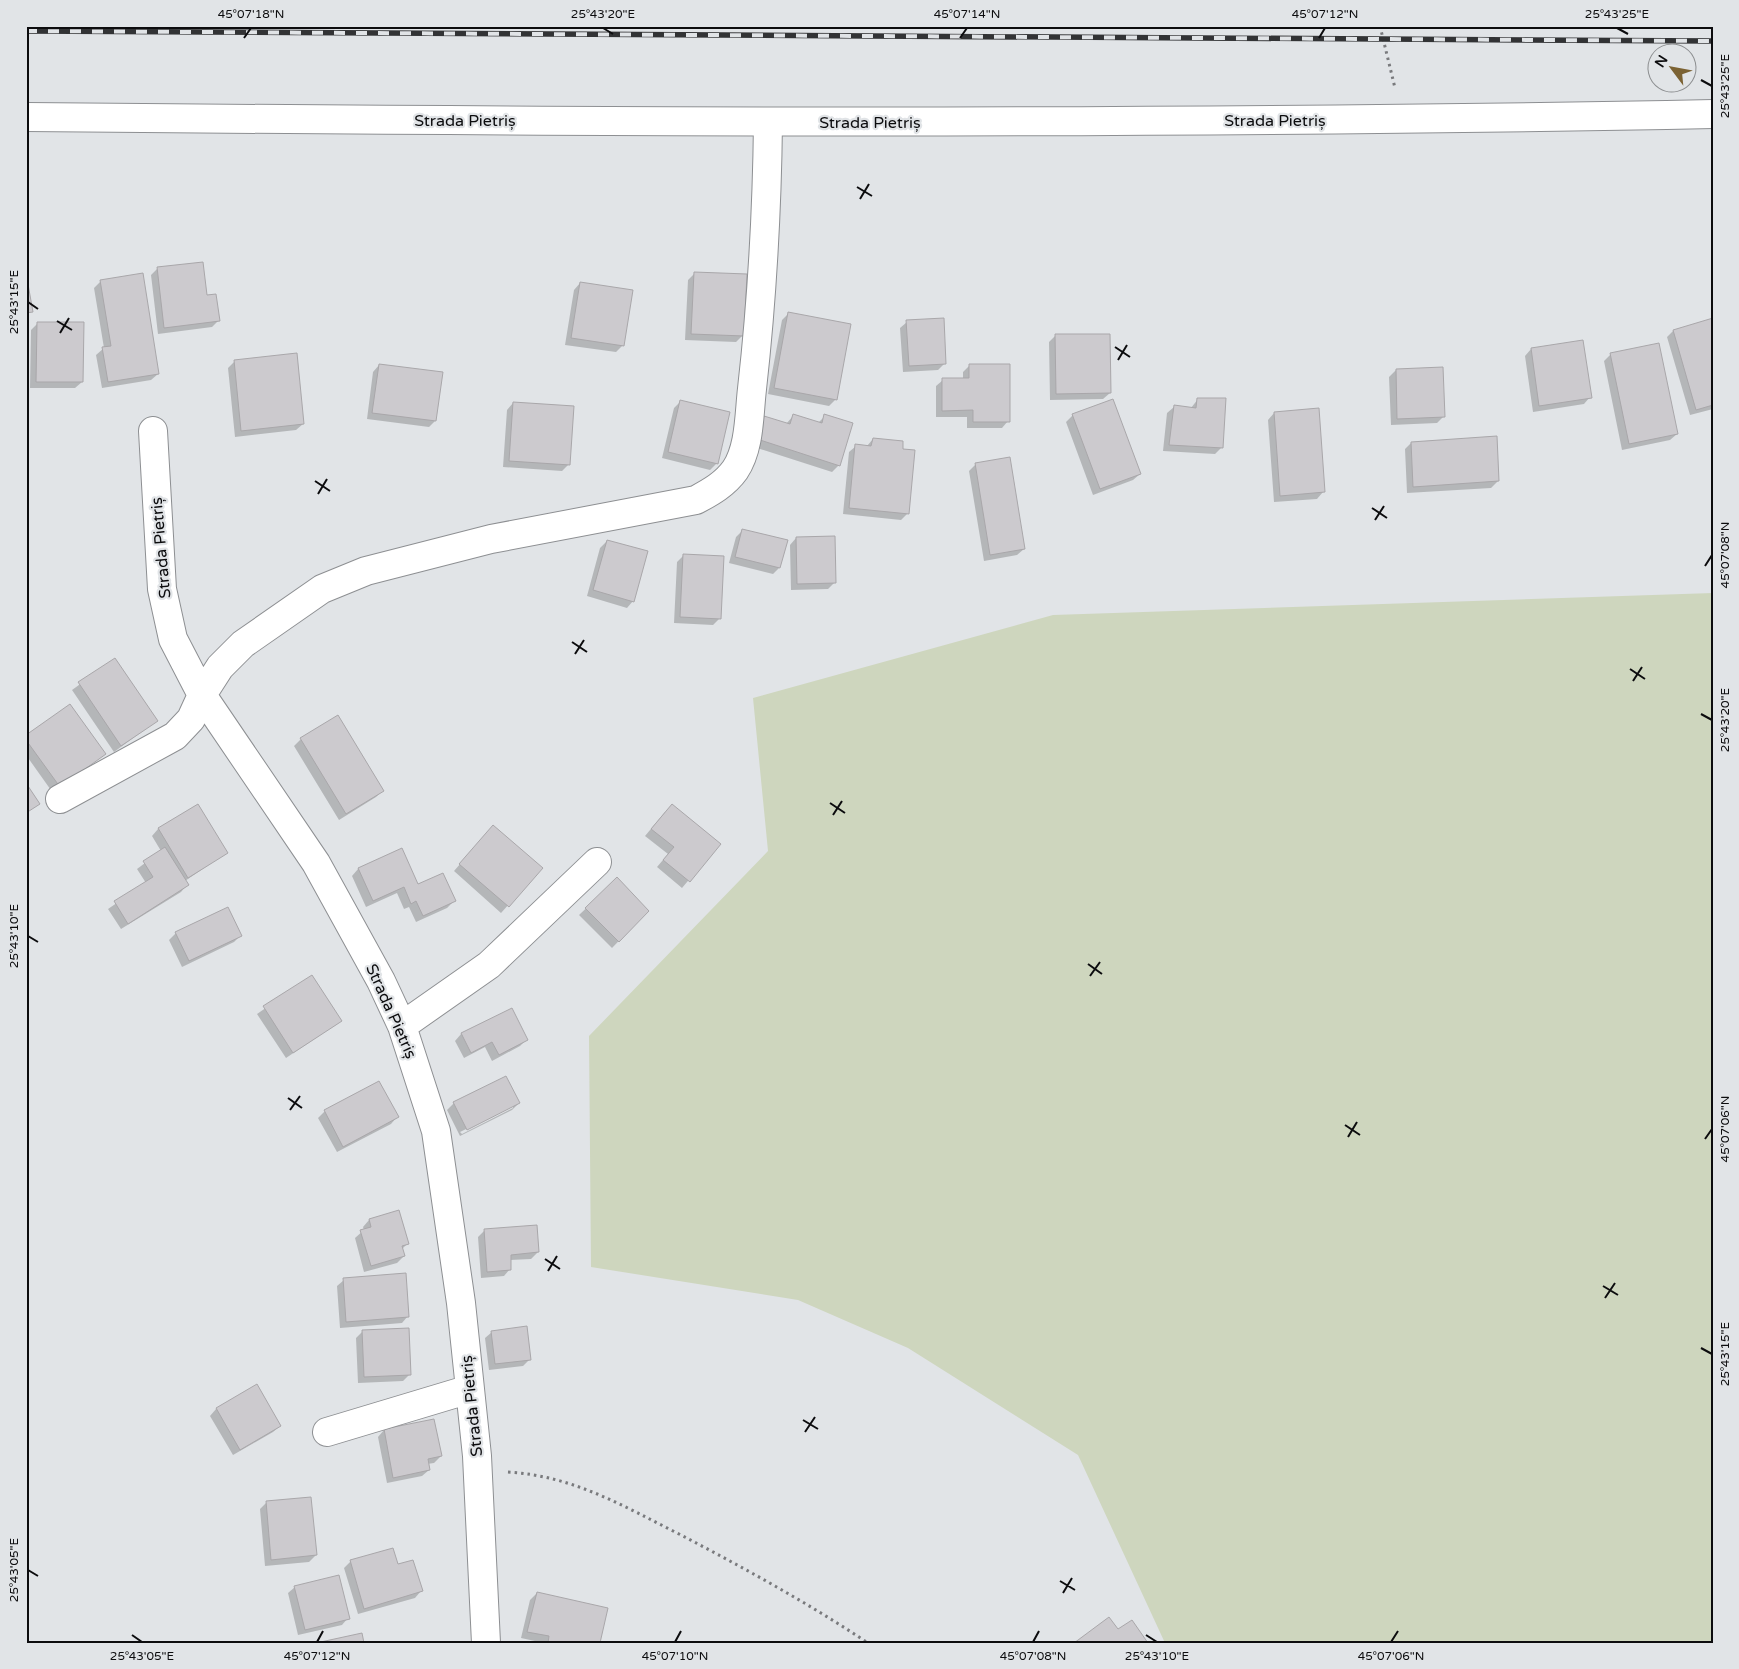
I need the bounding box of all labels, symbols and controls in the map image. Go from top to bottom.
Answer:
text: 45°07'18"N [218,7,284,21]
text: 25°43'20"E [571,7,635,21]
text: 45°07'14"N [934,7,1000,21]
text: 45°07'12"N [1292,7,1358,21]
text: 25°43'25"E [1585,7,1649,21]
north arrow [1646,42,1696,92]
text: N [1651,52,1672,71]
text: 25°43'25"E [1718,54,1732,118]
street label: Strada Pietriș [414,111,516,131]
street label: Strada Pietriș [1224,111,1326,131]
street label: Strada Pietriș [819,113,921,133]
text: 25°43'15"E [7,270,21,334]
street label: Strada Pietriș [147,496,175,599]
text: 45°07'08"N [1718,522,1732,588]
text: 25°43'20"E [1718,688,1732,752]
text: 25°43'10"E [7,904,21,968]
street label: Strada Pietriș [361,961,421,1062]
text: 45°07'06"N [1718,1096,1732,1162]
text: 25°43'15"E [1718,1322,1732,1386]
street label: Strada Pietriș [457,1354,487,1457]
text: 25°43'05"E [7,1538,21,1602]
text: 25°43'05"E [110,1649,174,1663]
text: 45°07'12"N [284,1649,350,1663]
text: 45°07'10"N [642,1649,708,1663]
text: 45°07'08"N [1000,1649,1066,1663]
text: 25°43'10"E [1125,1649,1189,1663]
text: 45°07'06"N [1358,1649,1424,1663]

